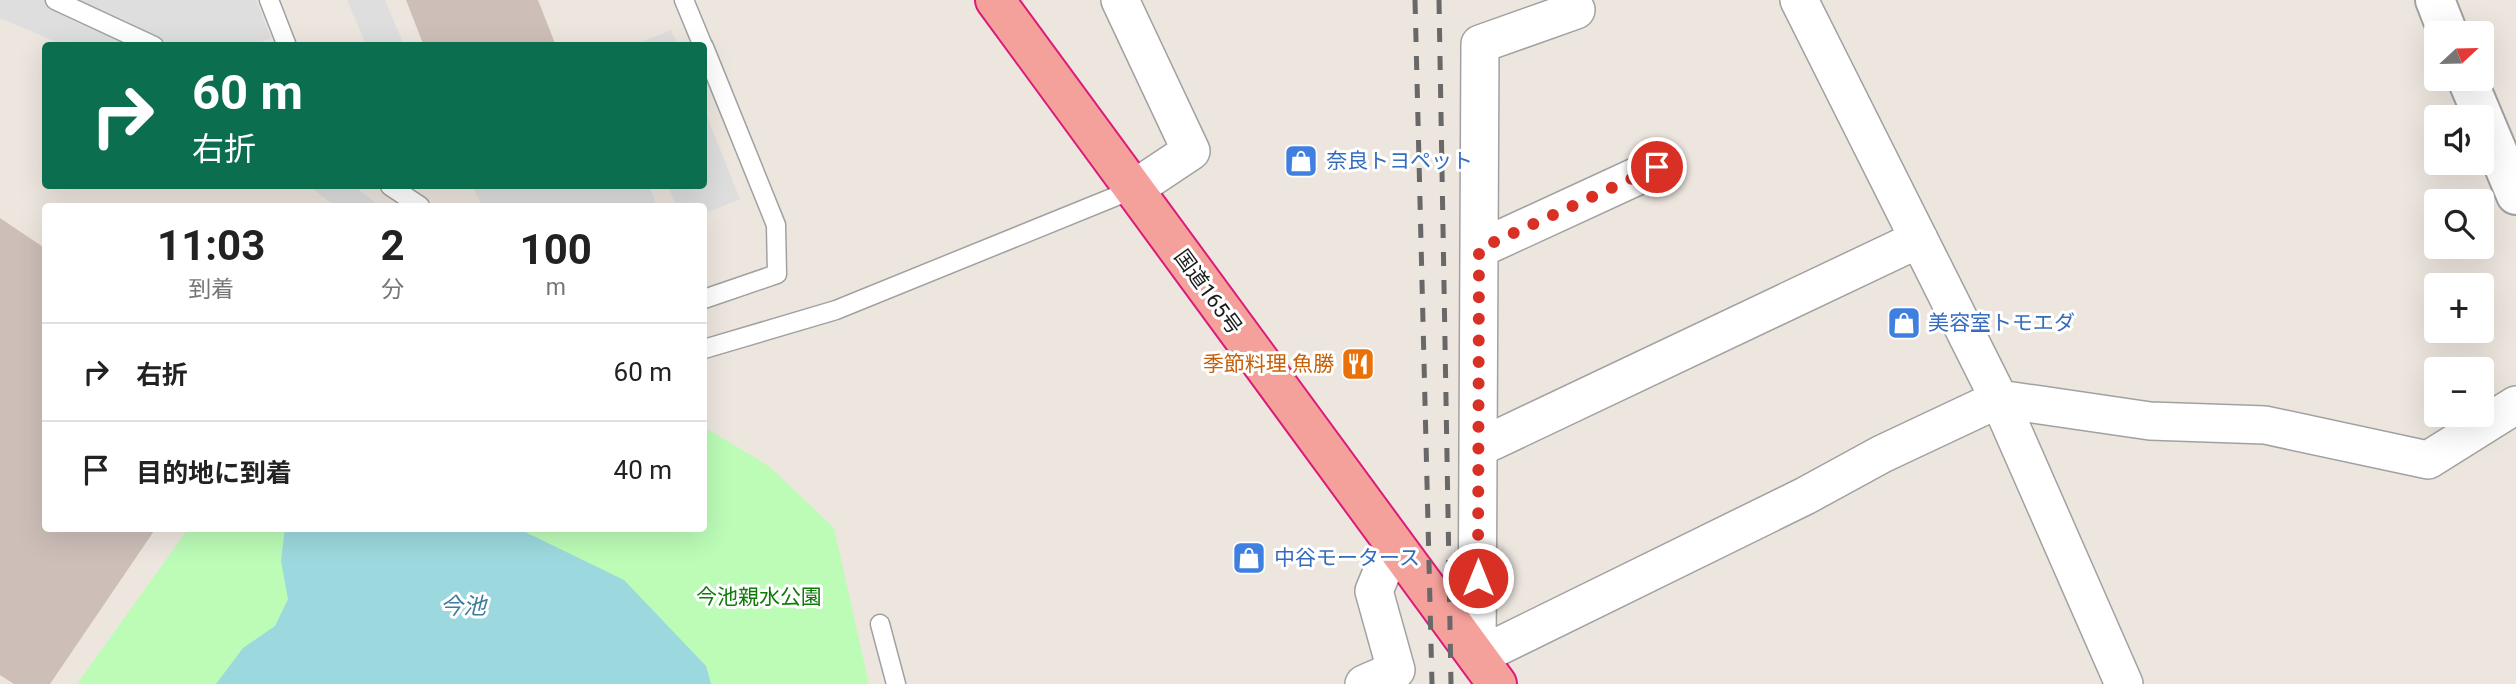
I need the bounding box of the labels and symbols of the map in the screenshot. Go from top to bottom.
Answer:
north arrow [2424,21,2494,91]
pin [1627,137,1687,197]
shop icon: 奈良トヨペット [1282,142,1320,180]
place label: 奈良トヨペット [1326,149,1473,173]
street label: 国道165号 [1169,245,1247,339]
shop icon: 美容室トモエダ [1885,304,1923,342]
place label: 美容室トモエダ [1928,311,2075,335]
restaurant icon: 季節料理 魚勝 [1339,345,1377,383]
place label: 季節料理 魚勝 [1203,352,1334,376]
shop icon: 中谷モータース [1230,539,1268,577]
position arrow [1441,541,1515,615]
place label: 中谷モータース [1274,546,1420,570]
park label: 今池親水公園 [696,585,822,609]
water label: 今池 [440,593,488,620]

